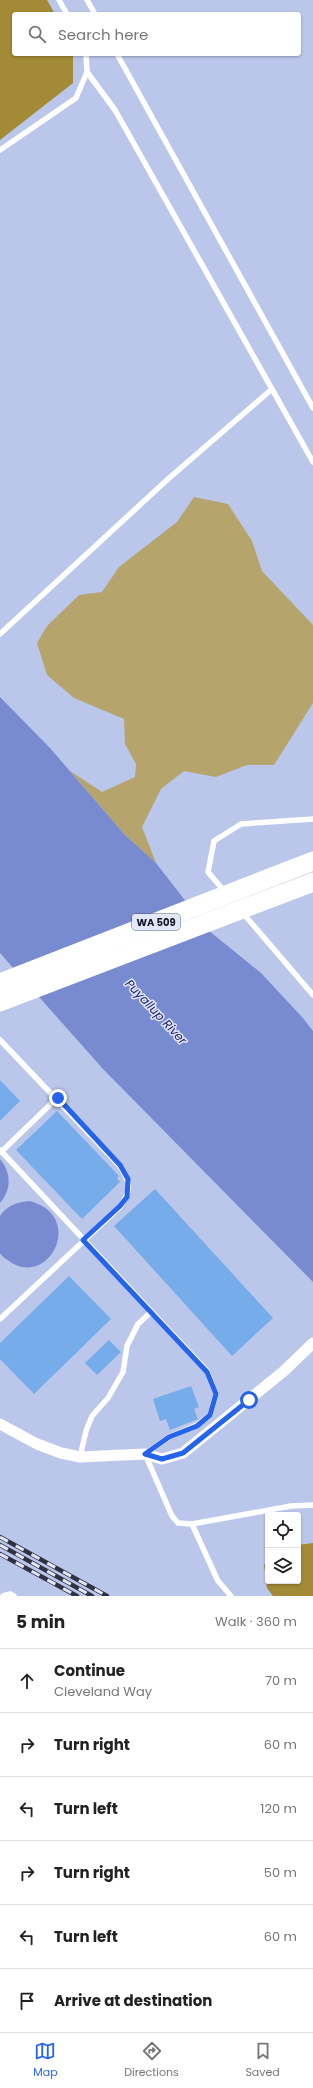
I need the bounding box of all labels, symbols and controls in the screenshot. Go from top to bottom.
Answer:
search box [12,12,301,56]
icon: search [26,23,48,45]
text: Search here [58,24,148,45]
road number: WA 509 [132,914,180,930]
water label: Puyallup River [122,975,191,1048]
route end [49,1089,67,1107]
route start [240,1391,258,1409]
map controls [265,1512,301,1584]
button: locate [265,1512,301,1548]
button: layers [265,1548,301,1584]
text: 5 min [16,1610,65,1634]
text: Walk · 360 m [215,1612,297,1631]
text: Continue [54,1660,125,1681]
icon: ahead [16,1670,38,1692]
text: 70 m [265,1671,297,1690]
text: Cleveland Way [54,1682,152,1701]
icon: right [16,1734,38,1756]
text: Turn right [54,1734,130,1755]
text: 60 m [264,1735,297,1754]
icon: left [16,1798,38,1820]
text: Turn left [54,1798,118,1819]
text: 120 m [260,1799,297,1818]
icon: right [16,1862,38,1884]
text: Turn right [54,1862,130,1883]
text: 50 m [264,1863,297,1882]
icon: left [16,1926,38,1948]
text: Turn left [54,1926,118,1947]
text: 60 m [264,1927,297,1946]
icon: arrive [16,1990,38,2012]
text: Arrive at destination [54,1990,212,2011]
tab: Map [33,2040,58,2081]
tab: Directions [124,2040,179,2081]
tab: Saved [245,2040,280,2081]

